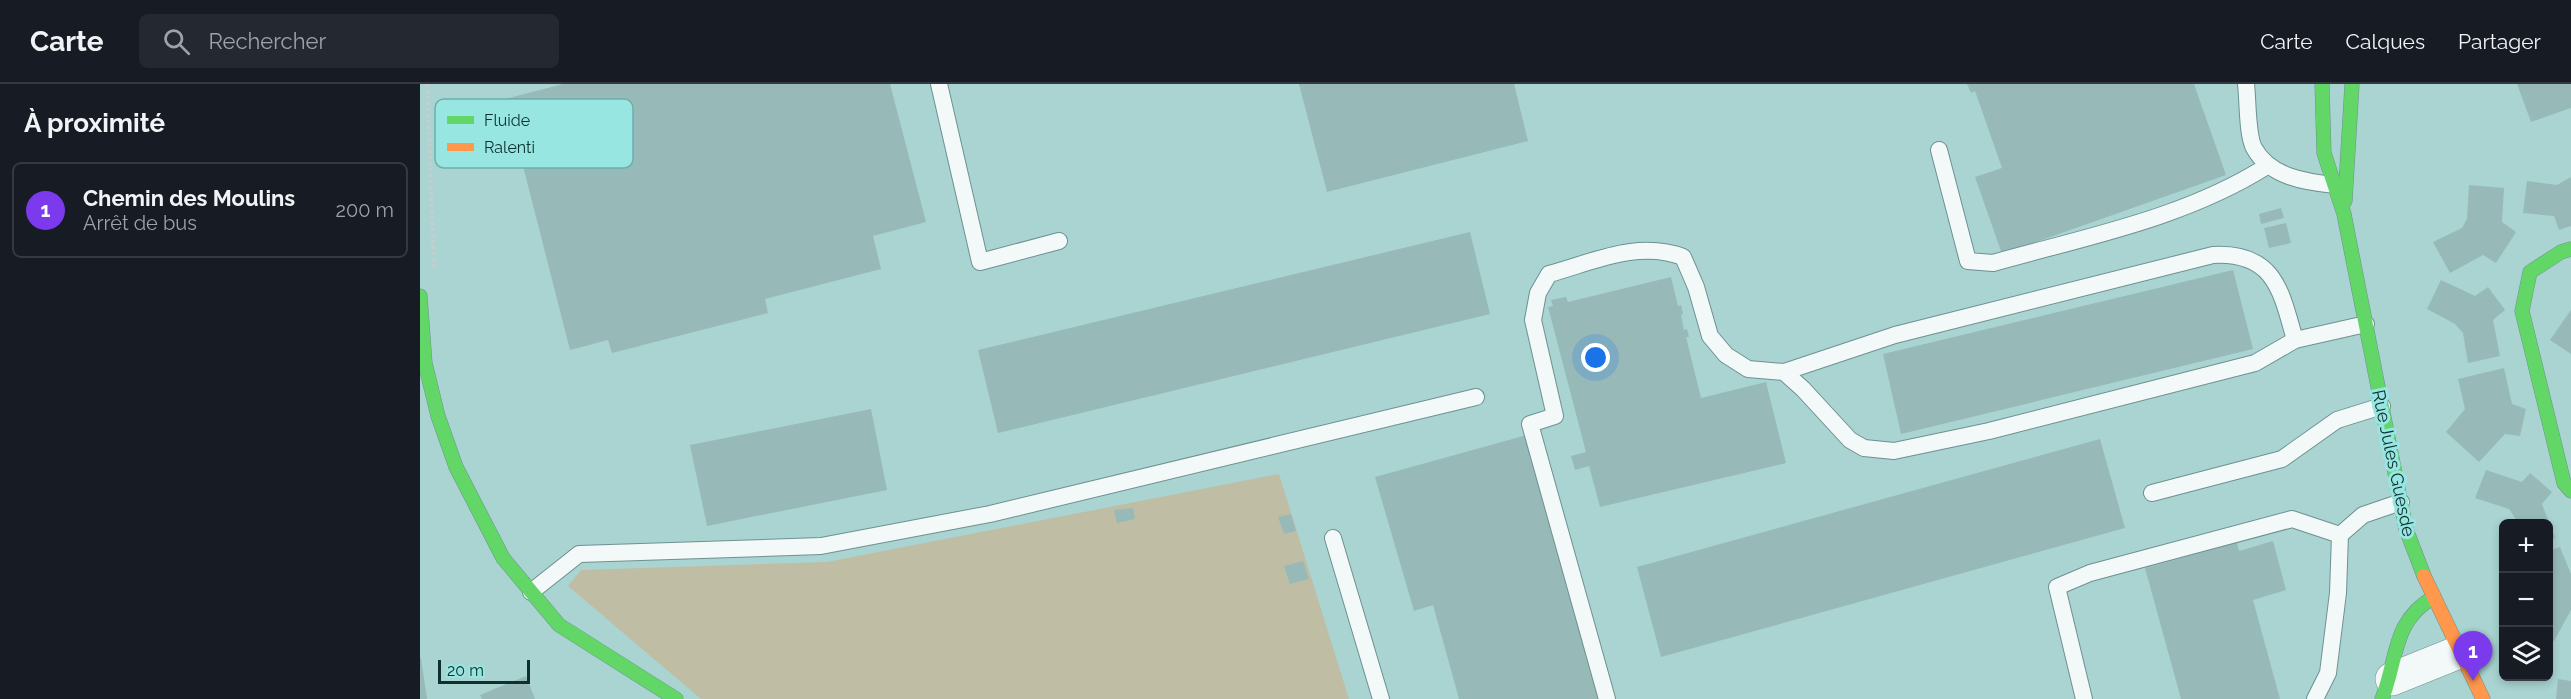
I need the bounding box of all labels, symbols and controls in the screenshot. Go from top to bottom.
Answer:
search box [139,14,559,68]
text: Carte [30,25,103,58]
icon: search [160,25,193,58]
text: Rechercher [208,28,326,54]
text: Carte [2260,29,2313,54]
text: Calques [2346,29,2425,54]
text: Partager [2458,29,2541,54]
legend [435,99,633,168]
text: À proximité [24,108,165,138]
text: Fluide [484,111,530,130]
text: Ralenti [484,138,535,157]
text: Chemin des Moulins [83,185,295,211]
text: 1 [41,198,50,222]
text: 200 m [336,198,394,222]
text: Arrêt de bus [83,211,197,235]
your location [1581,343,1610,372]
street label: Rue Jules Guesde [2368,388,2420,539]
map controls [2499,519,2553,681]
button: + [2499,519,2553,573]
button: − [2499,573,2553,627]
button: layers [2499,627,2553,681]
pin: 1 [2454,632,2492,681]
scale bar [438,657,530,684]
text: 20 m [447,661,484,680]

